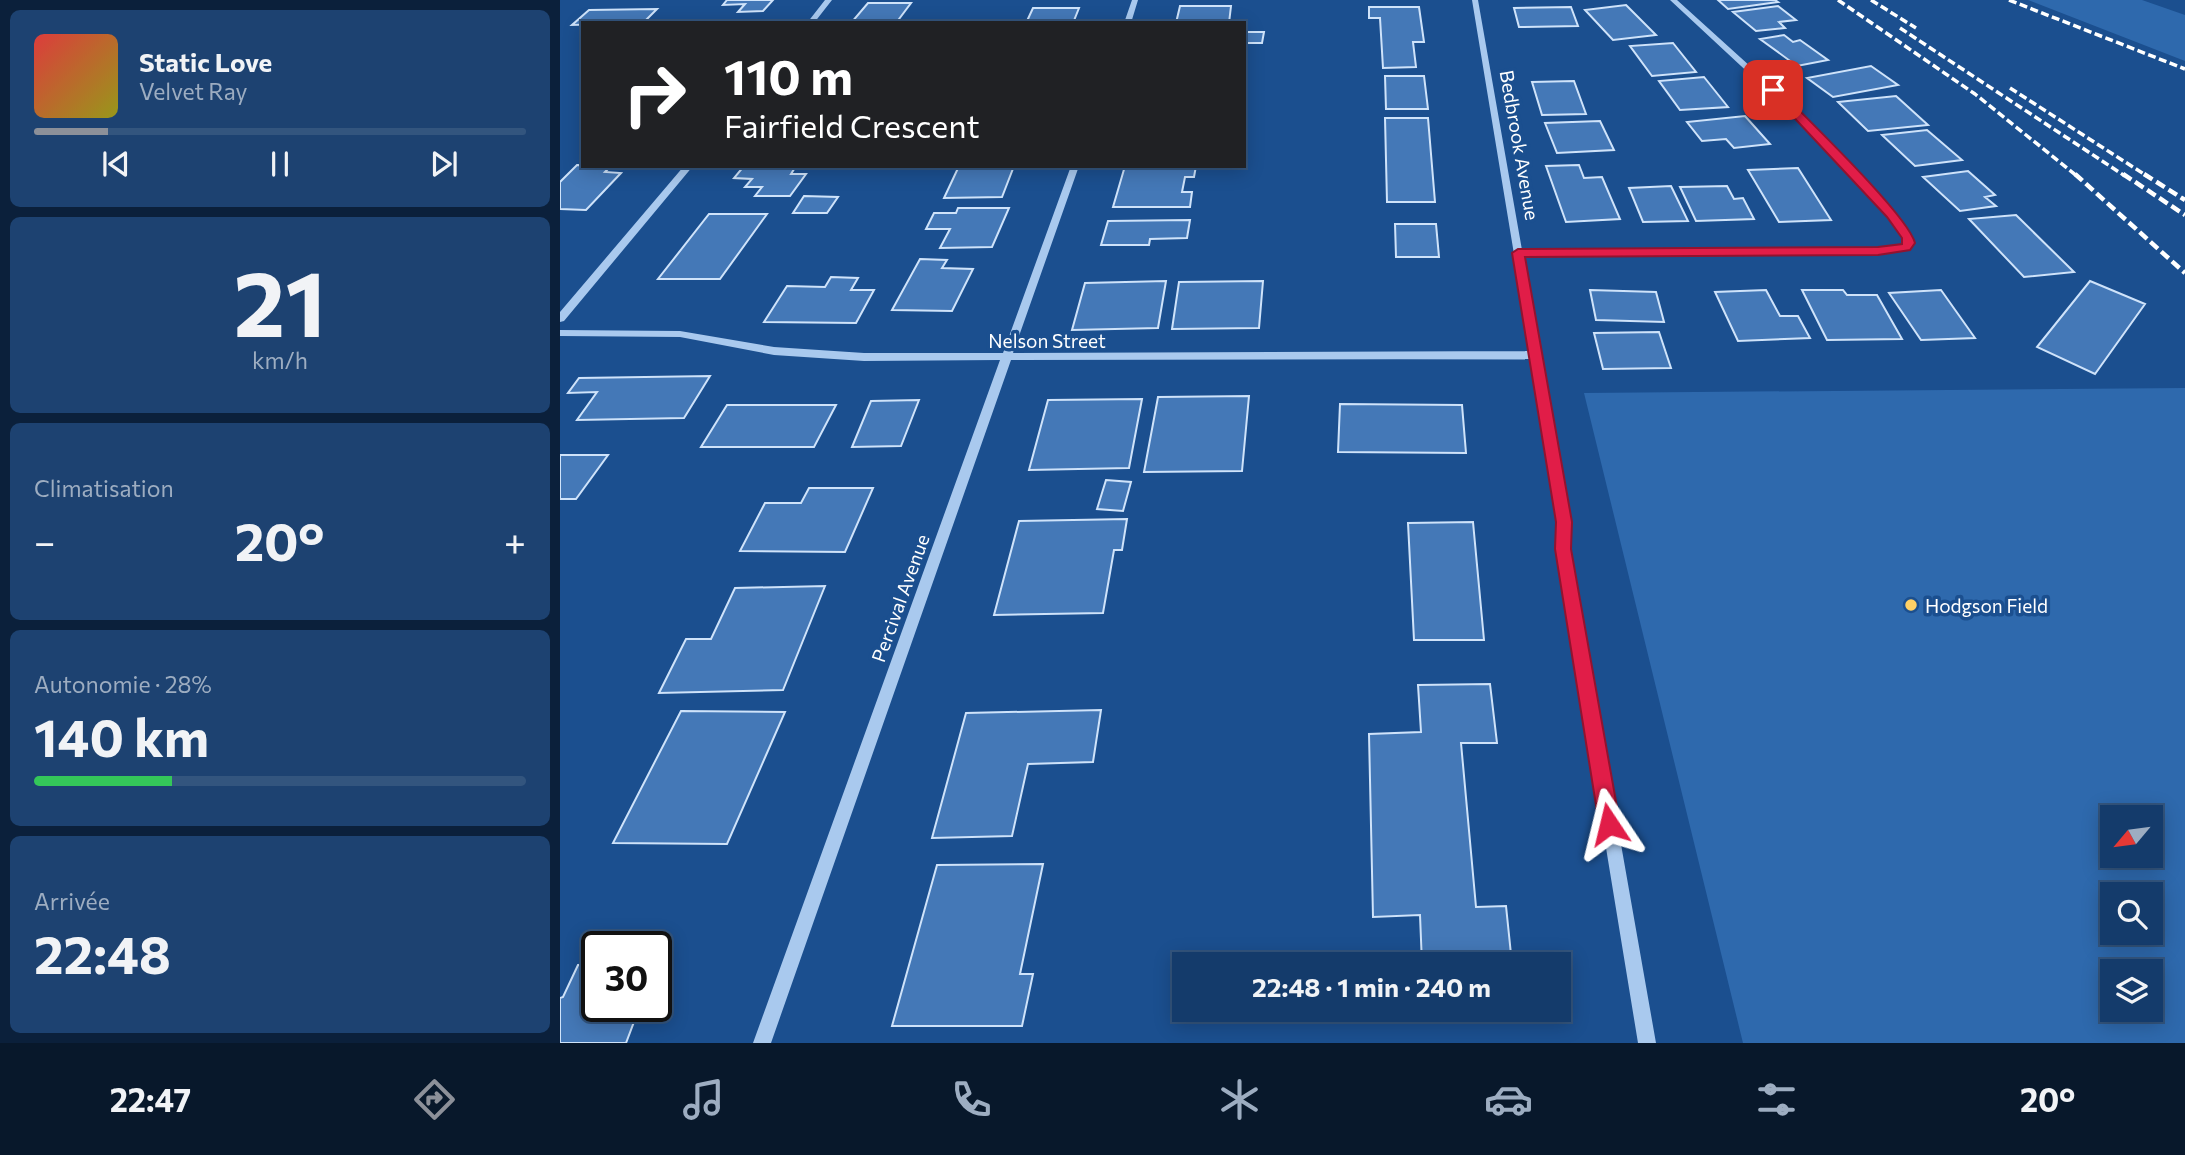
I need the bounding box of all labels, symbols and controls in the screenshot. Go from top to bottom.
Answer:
text: 110 m [724,45,853,105]
text: Static Love [139,46,272,77]
icon: right [609,49,700,140]
pin [1743,60,1803,120]
street label: Bedbrook Avenue [1495,68,1545,222]
icon: arrive [1754,71,1792,109]
text: Velvet Ray [139,77,247,105]
text: Fairfield Crescent [724,105,980,145]
icon: previous [97,145,135,183]
icon: pause [261,145,299,183]
icon: next [425,145,463,183]
text: 21 [234,244,326,356]
street label: Nelson Street [988,329,1106,352]
text: km/h [252,346,308,374]
text: Climatisation [34,474,174,502]
text: 20° [235,508,325,572]
text: − [34,517,56,564]
text: + [504,517,526,564]
street label: Percival Avenue [866,531,934,665]
place label: Hodgson Field [1925,594,2048,617]
marker: Hodgson Field [1903,597,1919,613]
text: Autonomie · 28% [34,670,212,698]
text: 140 km [34,704,209,768]
position arrow [1572,787,1646,861]
north arrow [2100,805,2163,868]
map controls [2100,805,2163,1022]
button: search [2100,882,2163,945]
text: Arrivée [34,887,110,915]
text: 22:48 [34,921,171,985]
speed limit sign: 30 [581,931,672,1022]
button: layers [2100,959,2163,1022]
text: 22:48 · 1 min · 240 m [1252,971,1491,1002]
icon: directions [410,1075,459,1124]
icon: music [679,1075,728,1124]
icon: phone [947,1075,996,1124]
icon: climate [1215,1075,1264,1124]
icon: car [1484,1075,1533,1124]
icon: filters [1752,1075,1801,1124]
text: 22:47 [110,1079,191,1119]
text: 20° [2020,1079,2075,1119]

